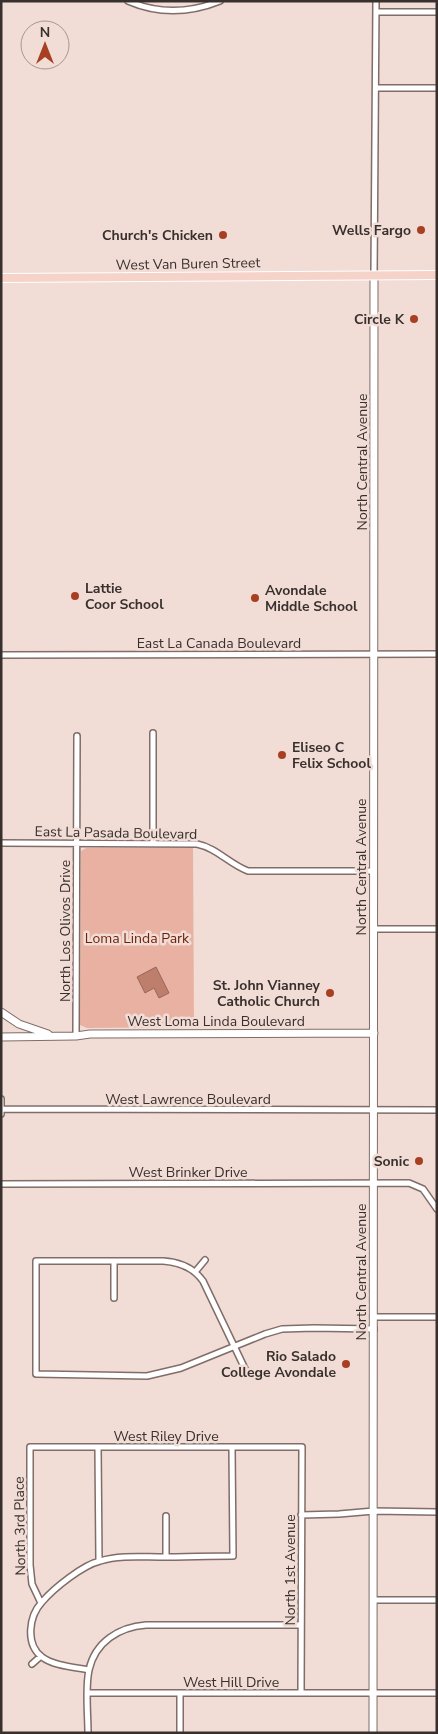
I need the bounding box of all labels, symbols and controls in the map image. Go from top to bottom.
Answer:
north arrow [20,20,70,70]
text: N [40,23,50,42]
place label: Wells Fargo [332,221,411,240]
marker: Wells Fargo [415,224,427,236]
place label: Church's Chicken [102,226,213,245]
marker: Church's Chicken [217,229,229,241]
street label: West Van Buren Street [116,253,260,275]
place label: Circle K [354,310,405,329]
marker: Circle K [408,313,420,325]
street label: North Central Avenue [353,394,372,530]
place label: Lattie Coor School [85,579,164,614]
place label: Avondale Middle School [265,581,358,616]
marker: Lattie Coor School [69,590,81,602]
marker: Avondale Middle School [249,592,261,604]
street label: East La Canada Boulevard [137,634,301,653]
place label: Eliseo C Felix School [292,738,371,773]
marker: Eliseo C Felix School [276,749,288,761]
street label: North Central Avenue [352,799,371,935]
street label: East La Pasada Boulevard [35,822,197,844]
street label: North Los Olivos Drive [56,860,75,1002]
park label: Loma Linda Park [85,929,190,948]
place label: St. John Vianney Catholic Church [213,976,321,1011]
marker: St. John Vianney Catholic Church [324,987,336,999]
street label: West Loma Linda Boulevard [127,1012,305,1031]
street label: West Lawrence Boulevard [105,1090,271,1109]
place label: Sonic [374,1152,409,1171]
marker: Sonic [413,1155,425,1167]
street label: West Brinker Drive [129,1163,247,1182]
street label: North Central Avenue [352,1204,371,1340]
place label: Rio Salado College Avondale [221,1347,336,1382]
marker: Rio Salado College Avondale [340,1358,352,1370]
street label: West Riley Drive [113,1427,219,1446]
street label: North 3rd Place [10,1476,30,1576]
street label: North 1st Avenue [281,1514,300,1626]
street label: West Hill Drive [183,1673,279,1692]

